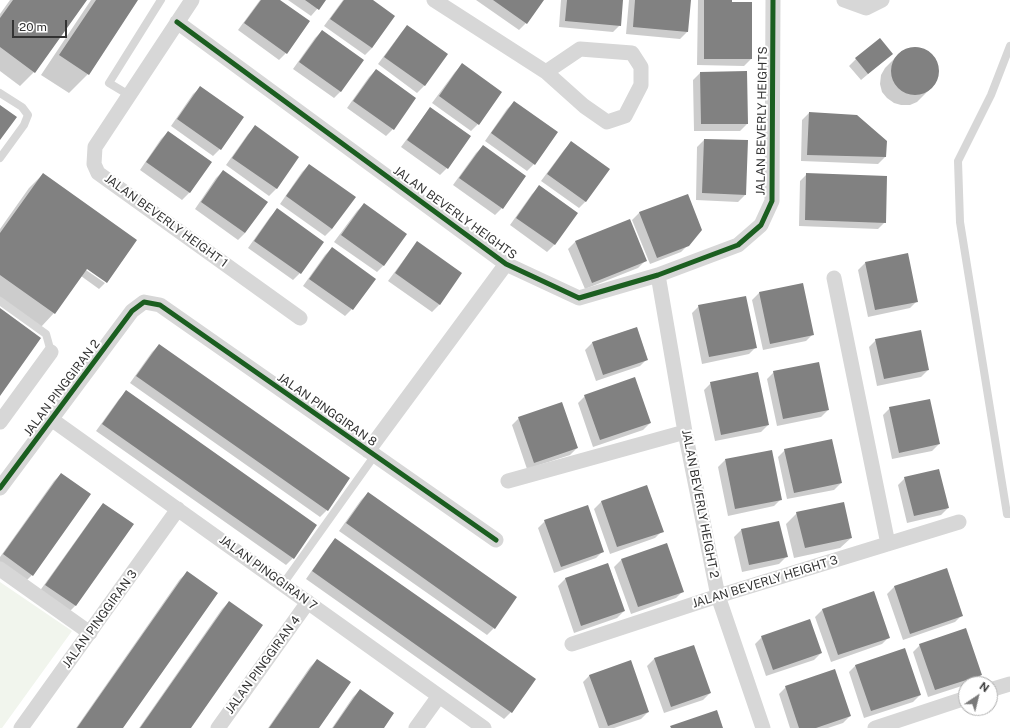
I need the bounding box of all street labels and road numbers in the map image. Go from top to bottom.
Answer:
street label: JALAN BEVERLY HEIGHTS [754,46,770,196]
street label: JALAN BEVERLY HEIGHTS [390,163,520,263]
street label: JALAN BEVERLY HEIGHT 1 [102,171,230,271]
street label: JALAN PINGGIRAN 2 [21,337,103,439]
street label: JALAN PINGGIRAN 8 [275,370,379,450]
street label: JALAN BEVERLY HEIGHT 2 [679,429,721,579]
street label: JALAN PINGGIRAN 7 [216,533,320,613]
street label: JALAN BEVERLY HEIGHT 3 [690,553,840,611]
street label: JALAN PINGGIRAN 3 [60,567,140,671]
street label: JALAN PINGGIRAN 4 [223,613,303,717]

